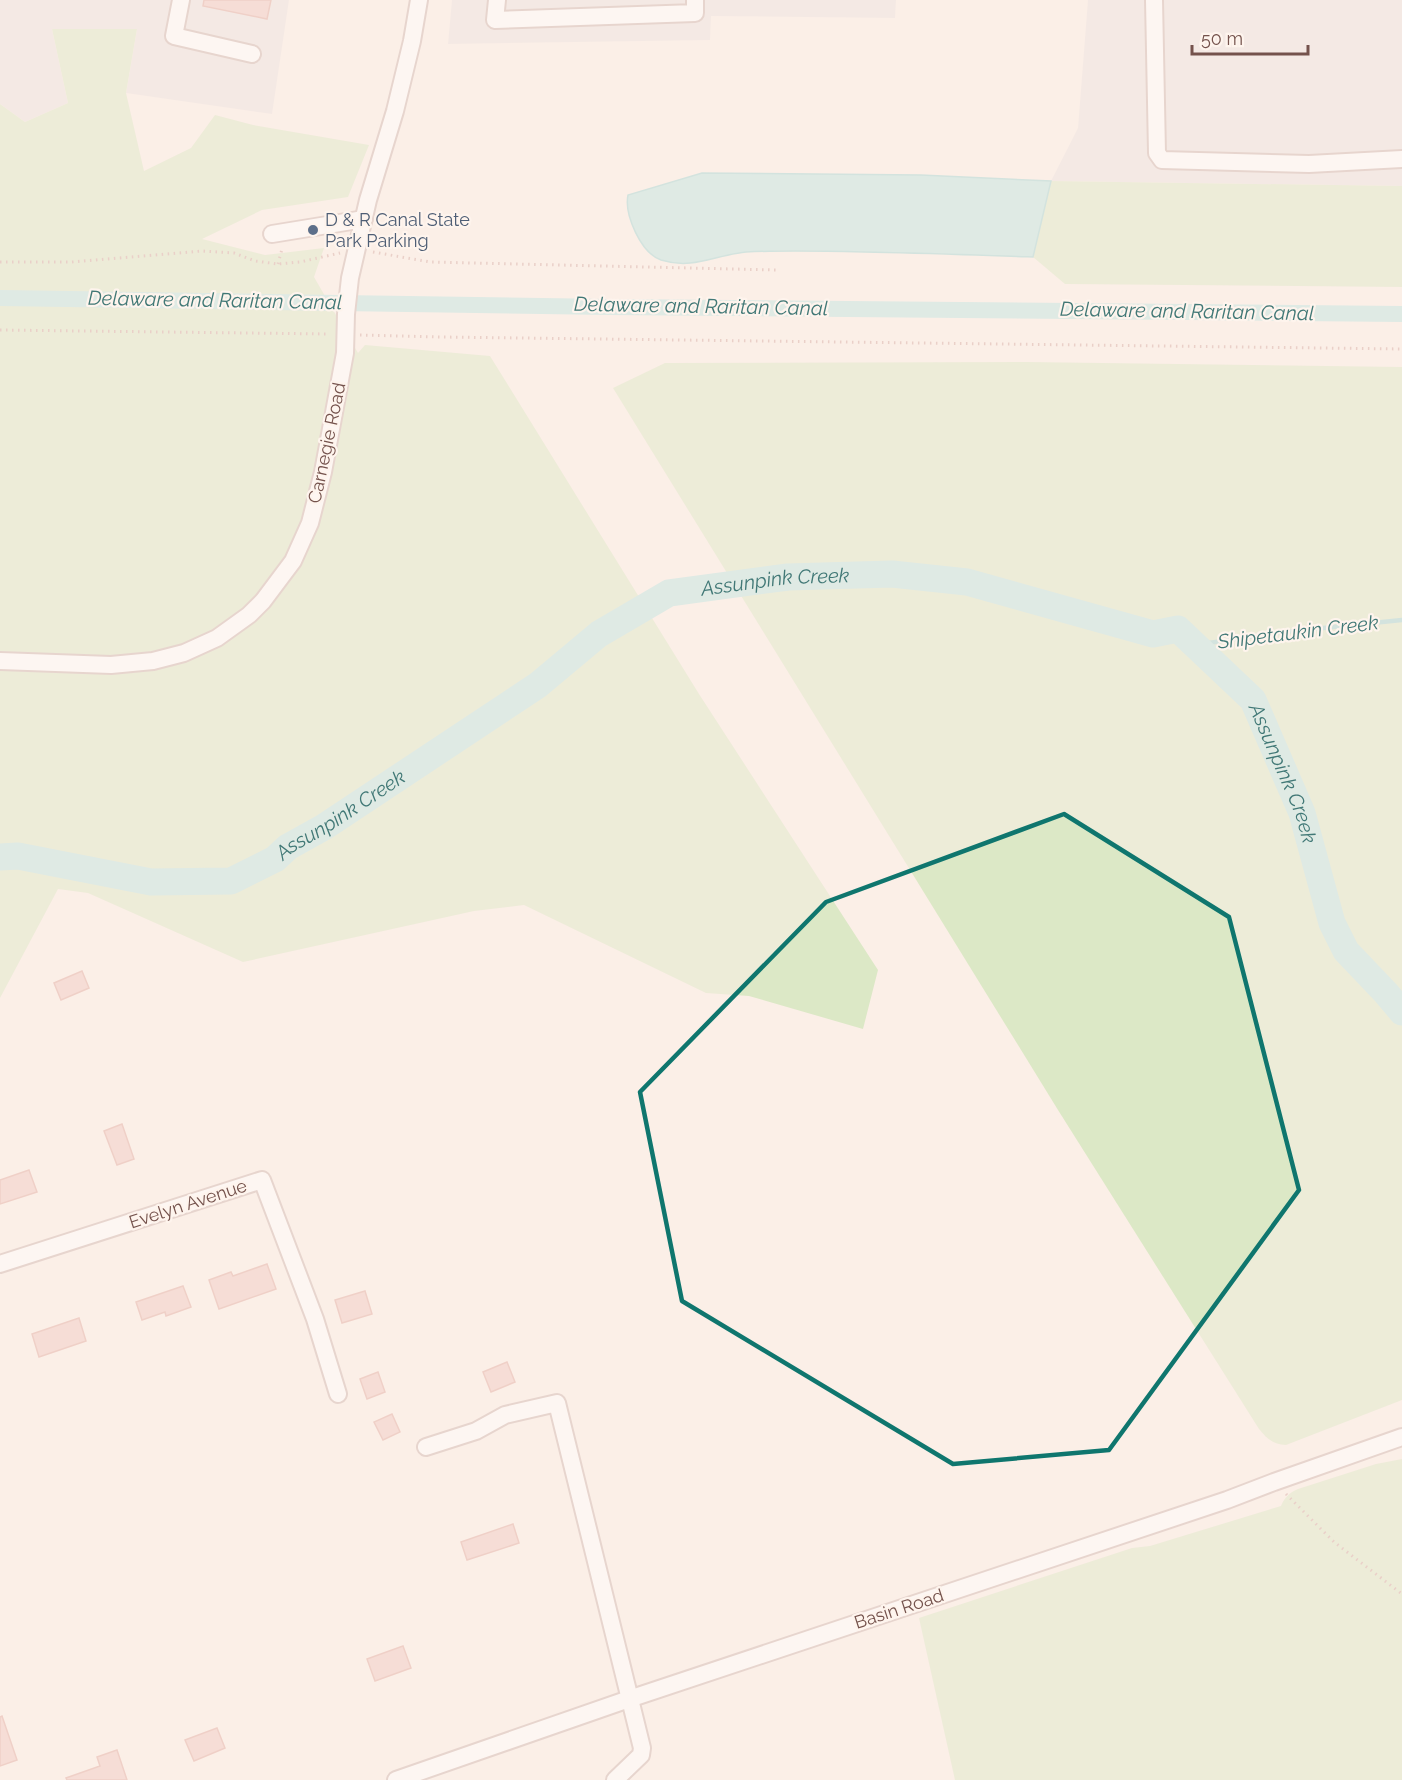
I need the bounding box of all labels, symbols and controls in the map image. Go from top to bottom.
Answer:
scale bar [1192,18,1308,56]
text: 50 m [1201,28,1243,49]
place label: D & R Canal State Park Parking [325,209,470,251]
marker: D & R Canal State Park Parking [306,223,320,237]
water label: Delaware and Raritan Canal [88,286,342,314]
water label: Delaware and Raritan Canal [574,292,828,320]
water label: Delaware and Raritan Canal [1060,297,1314,325]
street label: Carnegie Road [303,381,350,505]
water label: Assunpink Creek [698,563,850,601]
water label: Shipetaukin Creek [1215,610,1380,654]
water label: Assunpink Creek [1244,699,1322,846]
water label: Assunpink Creek [270,764,410,865]
street label: Evelyn Avenue [126,1174,250,1232]
street label: Basin Road [852,1584,946,1633]

